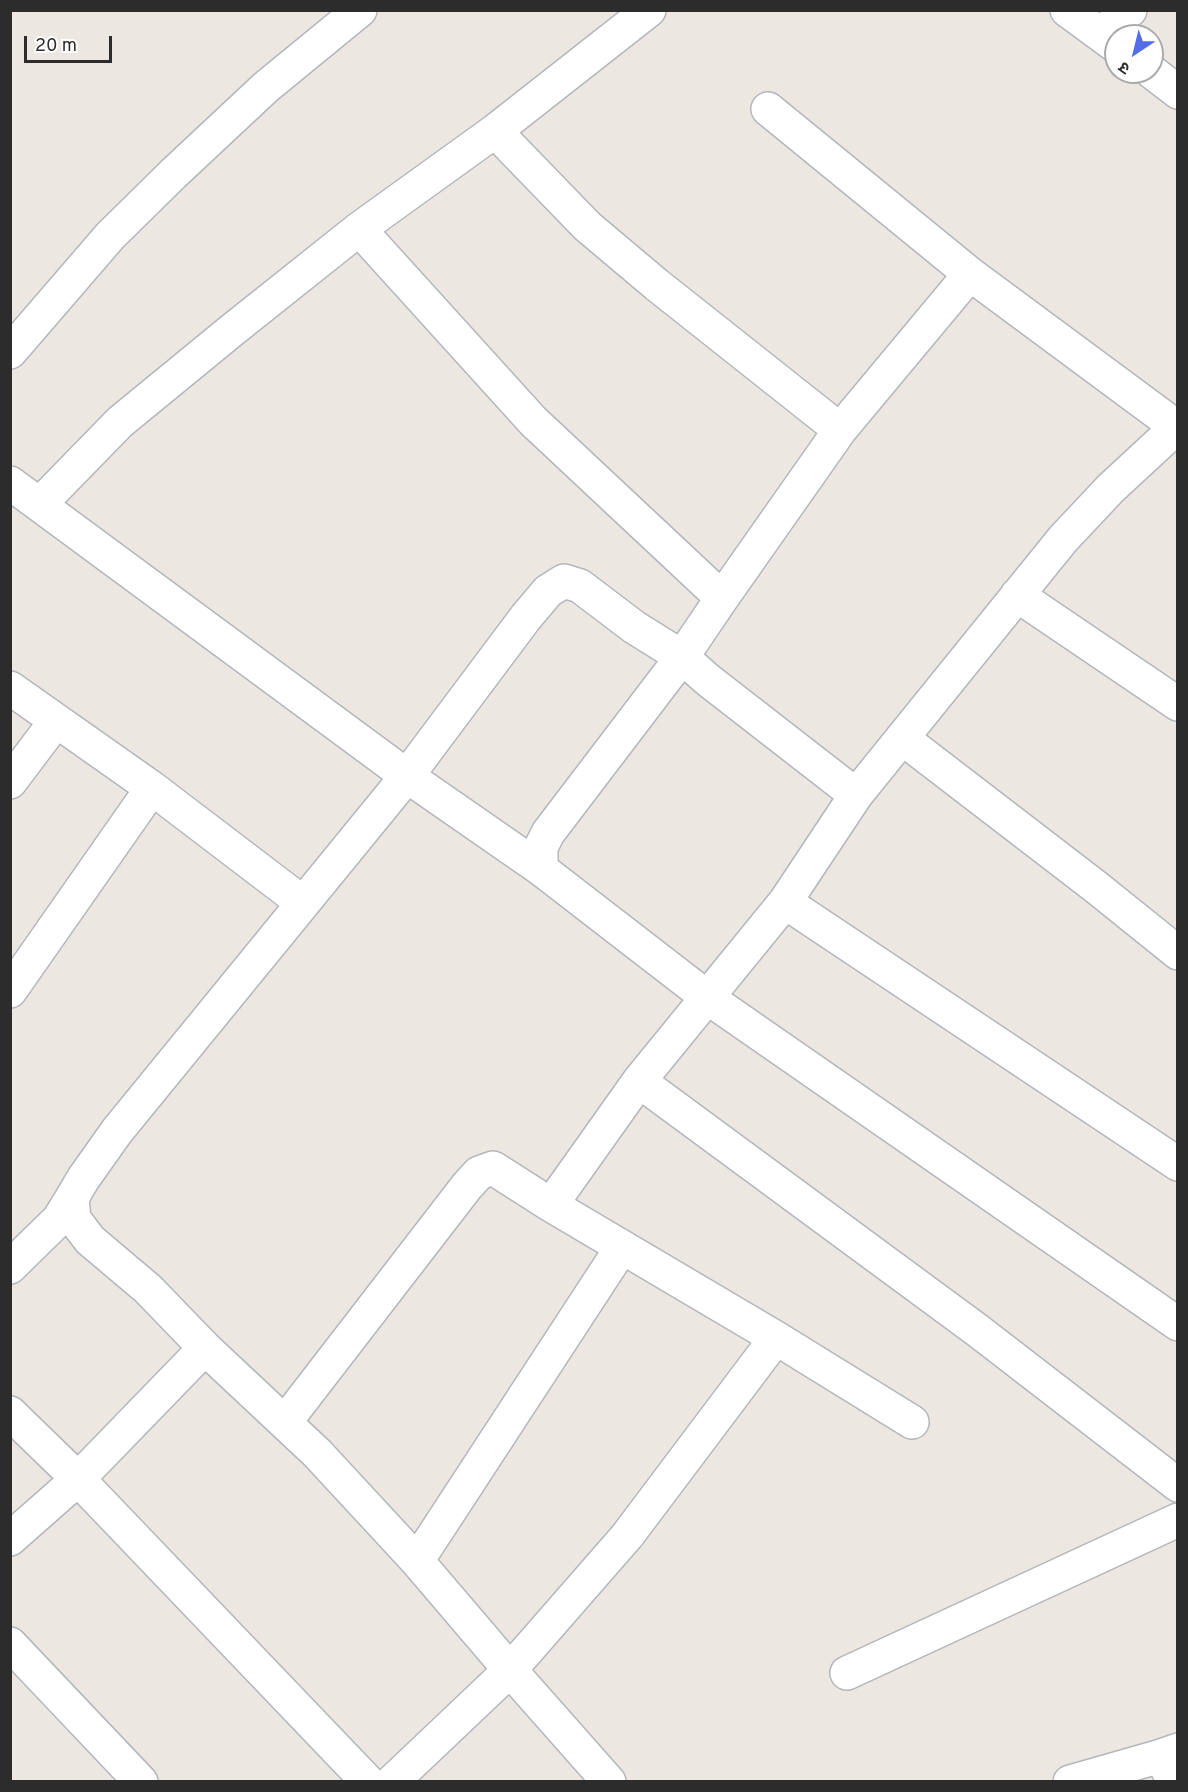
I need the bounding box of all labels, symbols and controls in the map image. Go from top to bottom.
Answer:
scale bar [27,24,116,62]
north arrow [1104,24,1164,84]
text: 20 m [35,35,77,58]
text: उ [1115,56,1134,78]

